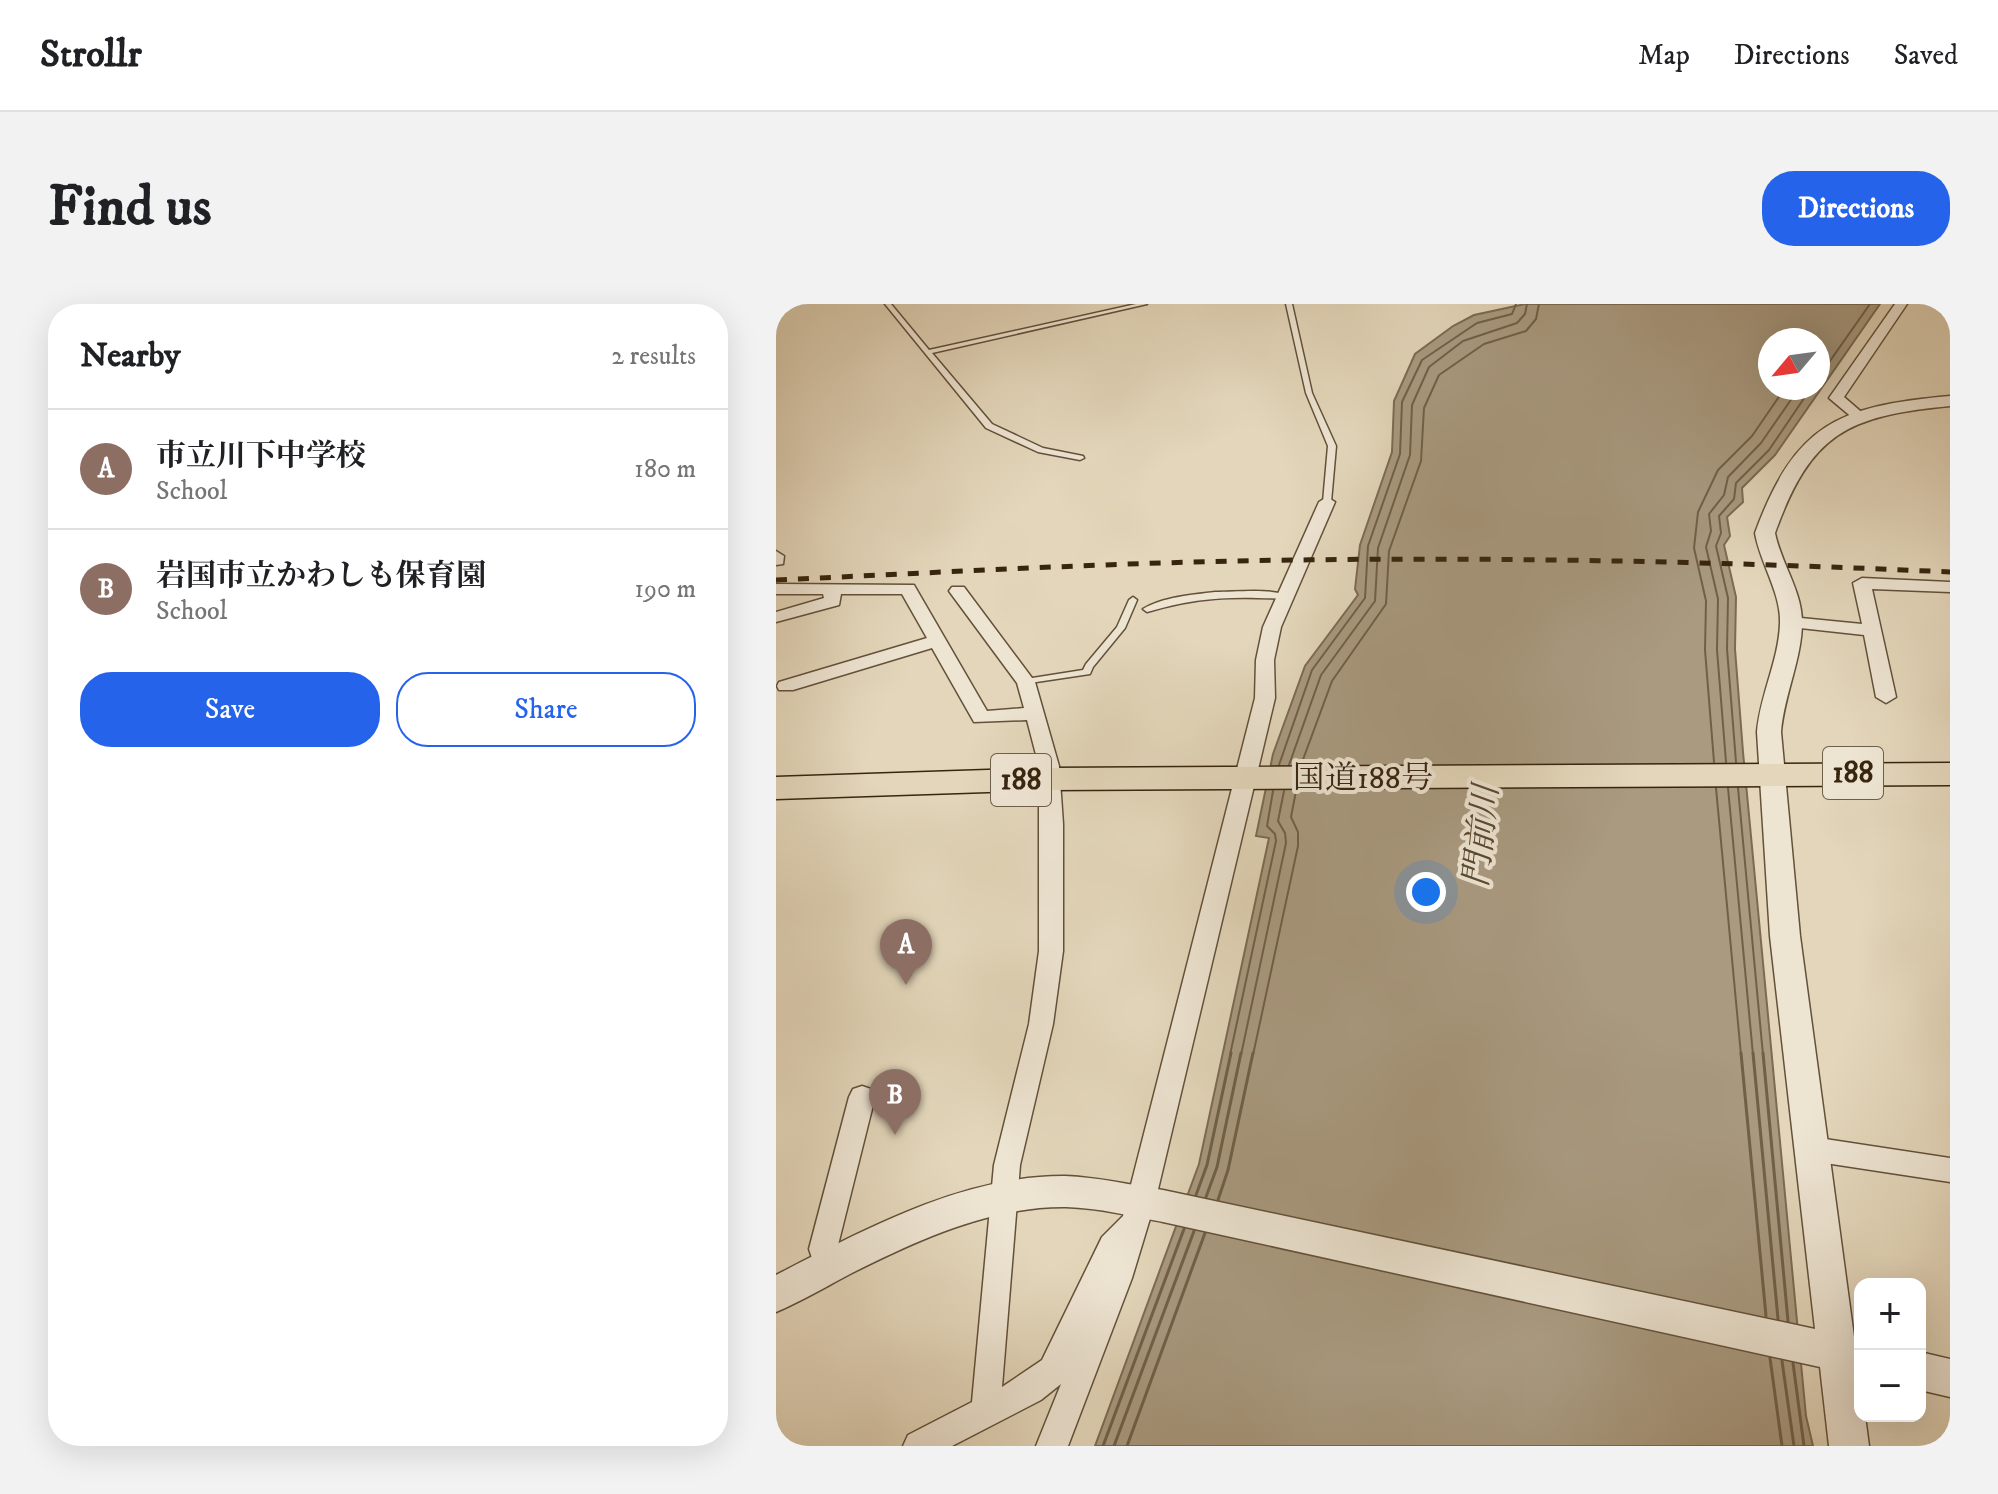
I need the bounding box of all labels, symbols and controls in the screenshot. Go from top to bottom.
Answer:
text: Strollr [40,31,142,79]
text: Map [1638,38,1690,73]
text: Directions [1734,38,1850,73]
text: Saved [1894,38,1958,73]
button: Directions [1762,171,1950,246]
text: Find us [48,173,212,243]
north arrow [1758,328,1830,400]
text: Nearby [80,335,181,377]
text: 2 results [611,340,696,373]
text: 市立川下中学校 [156,438,366,475]
text: A [98,453,114,486]
text: 180 m [634,453,696,486]
text: School [156,475,227,508]
text: 岩国市立かわしも保育園 [156,558,486,595]
text: B [98,573,114,606]
text: 190 m [634,573,696,606]
text: School [156,595,227,628]
button: Save [80,672,380,747]
button: Share [396,672,696,747]
road number: 188 [1823,747,1883,799]
road number: 188 [991,754,1051,806]
street label: 国道188号 [1293,759,1433,799]
water label: 門前川 [1456,779,1509,889]
your location [1406,872,1446,912]
pin: A [880,919,932,985]
pin: B [869,1069,921,1135]
map controls [1854,1278,1926,1422]
button: + [1854,1278,1926,1350]
button: − [1854,1350,1926,1422]

